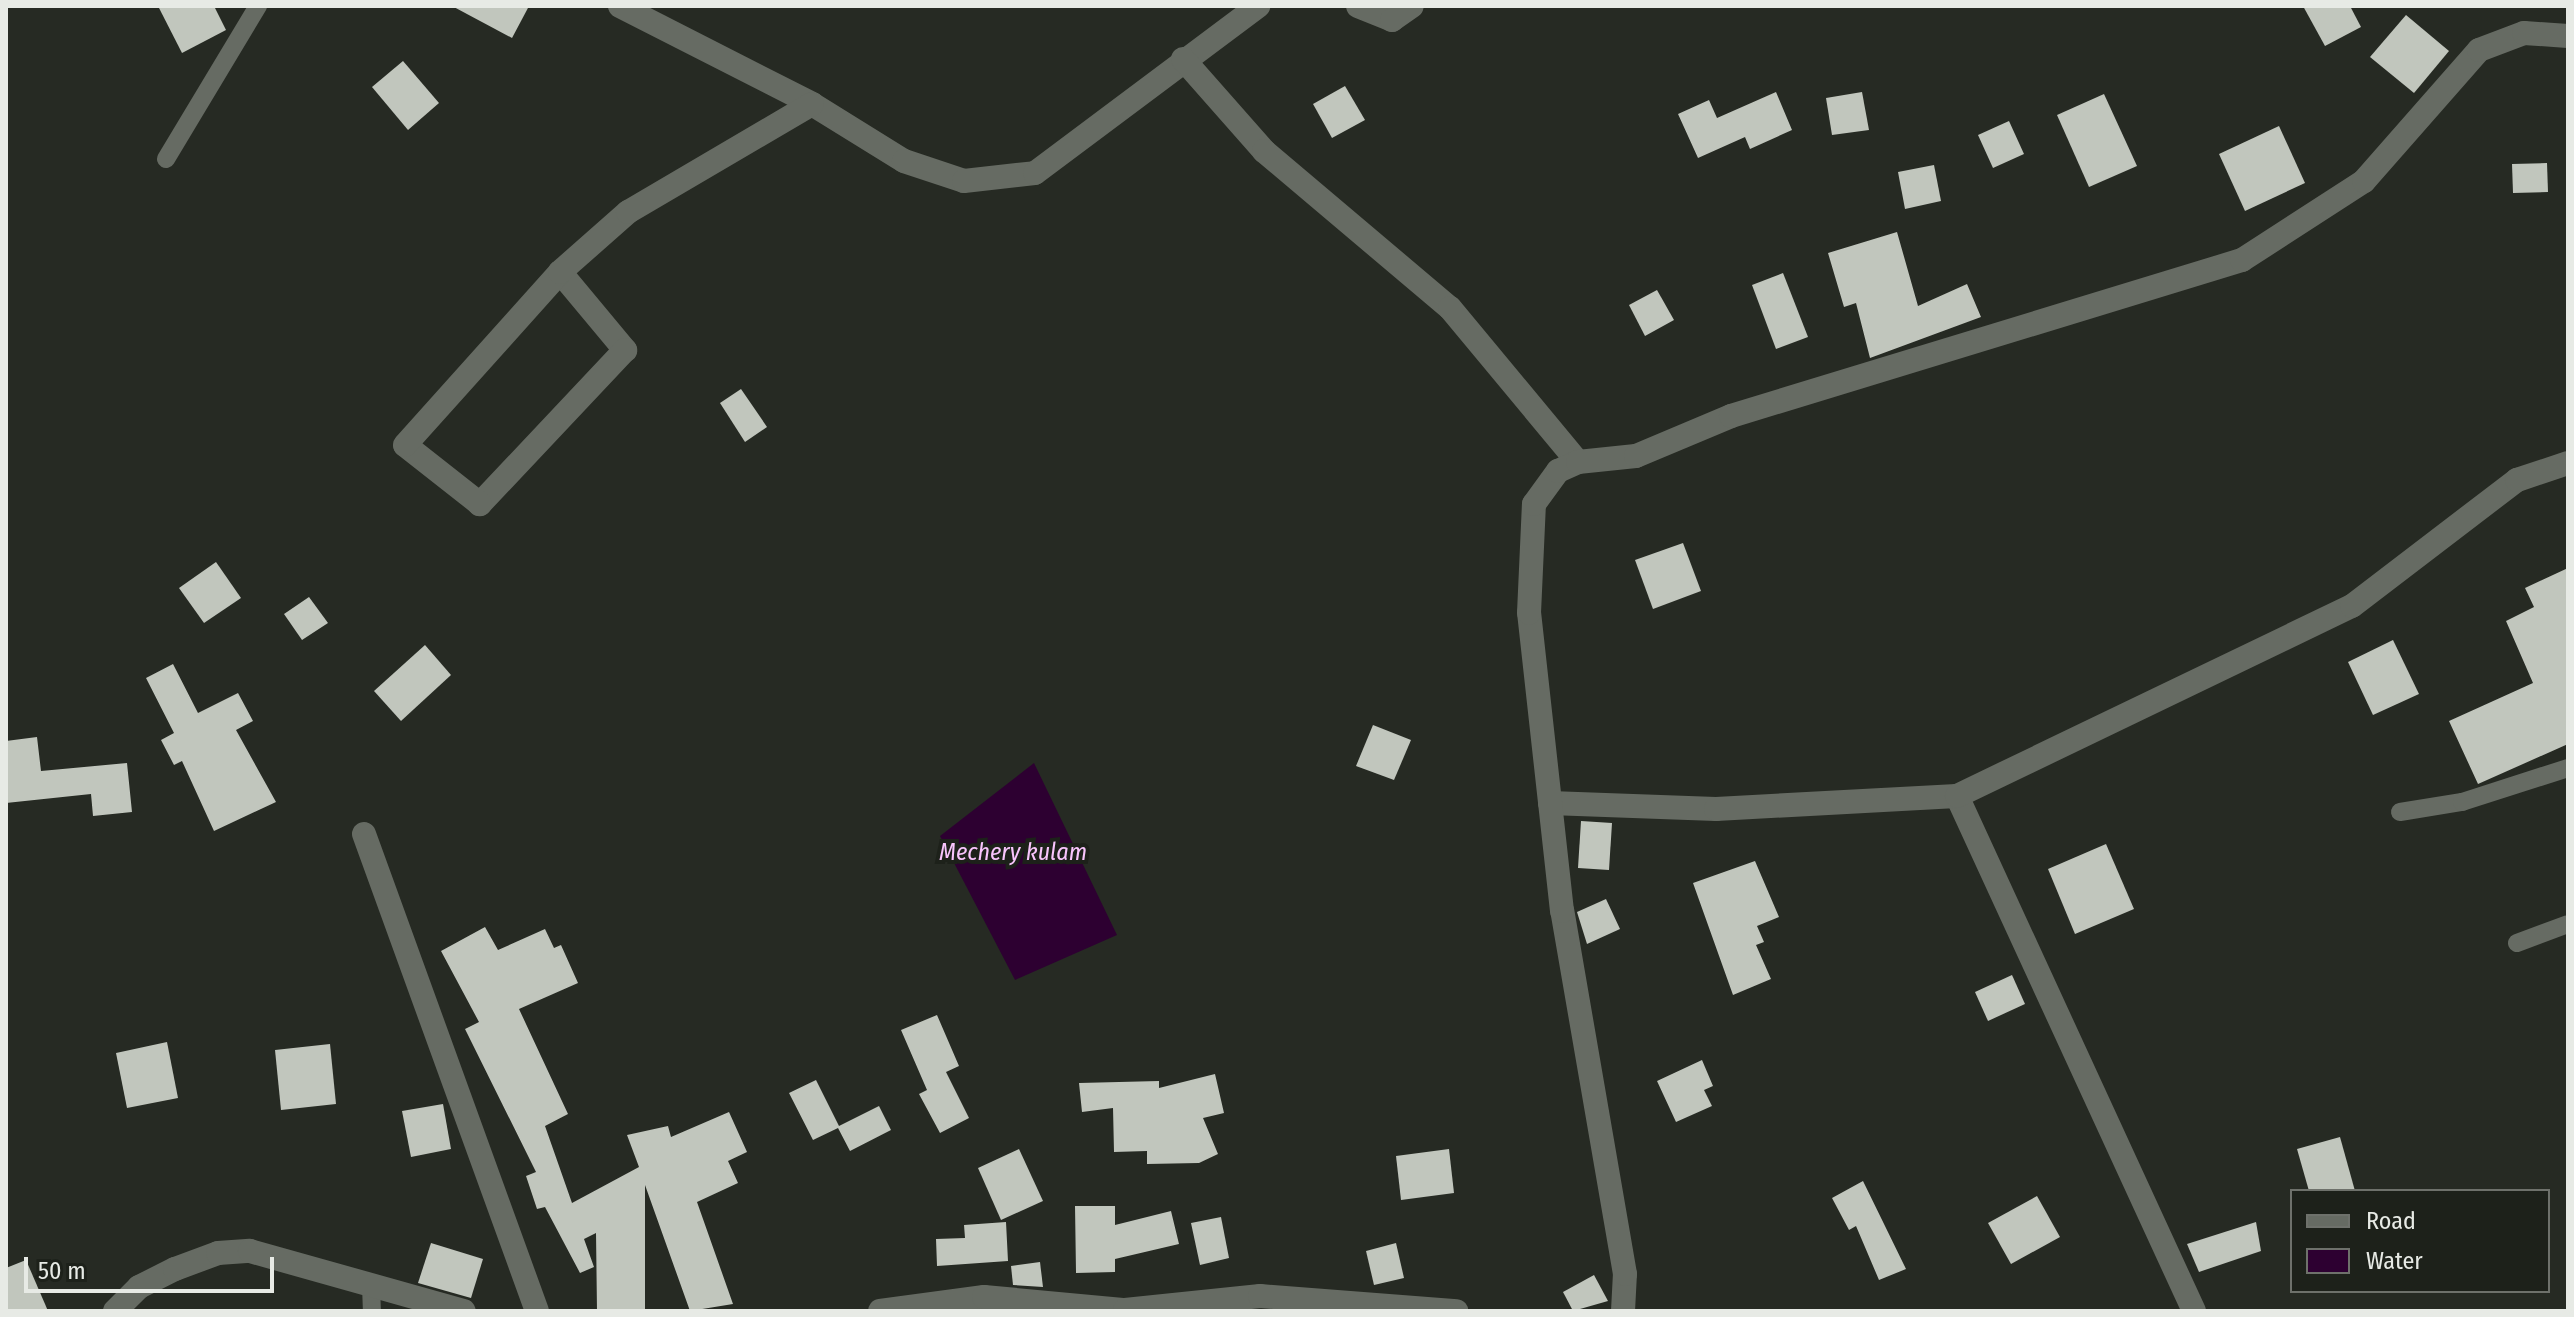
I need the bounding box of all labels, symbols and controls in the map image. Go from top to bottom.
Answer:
water label: Mechery kulam [939,839,1087,867]
legend [2290,1189,2550,1293]
text: Road [2366,1207,2416,1235]
scale bar [28,1241,278,1291]
text: Water [2366,1247,2423,1275]
text: 50 m [38,1257,86,1285]

